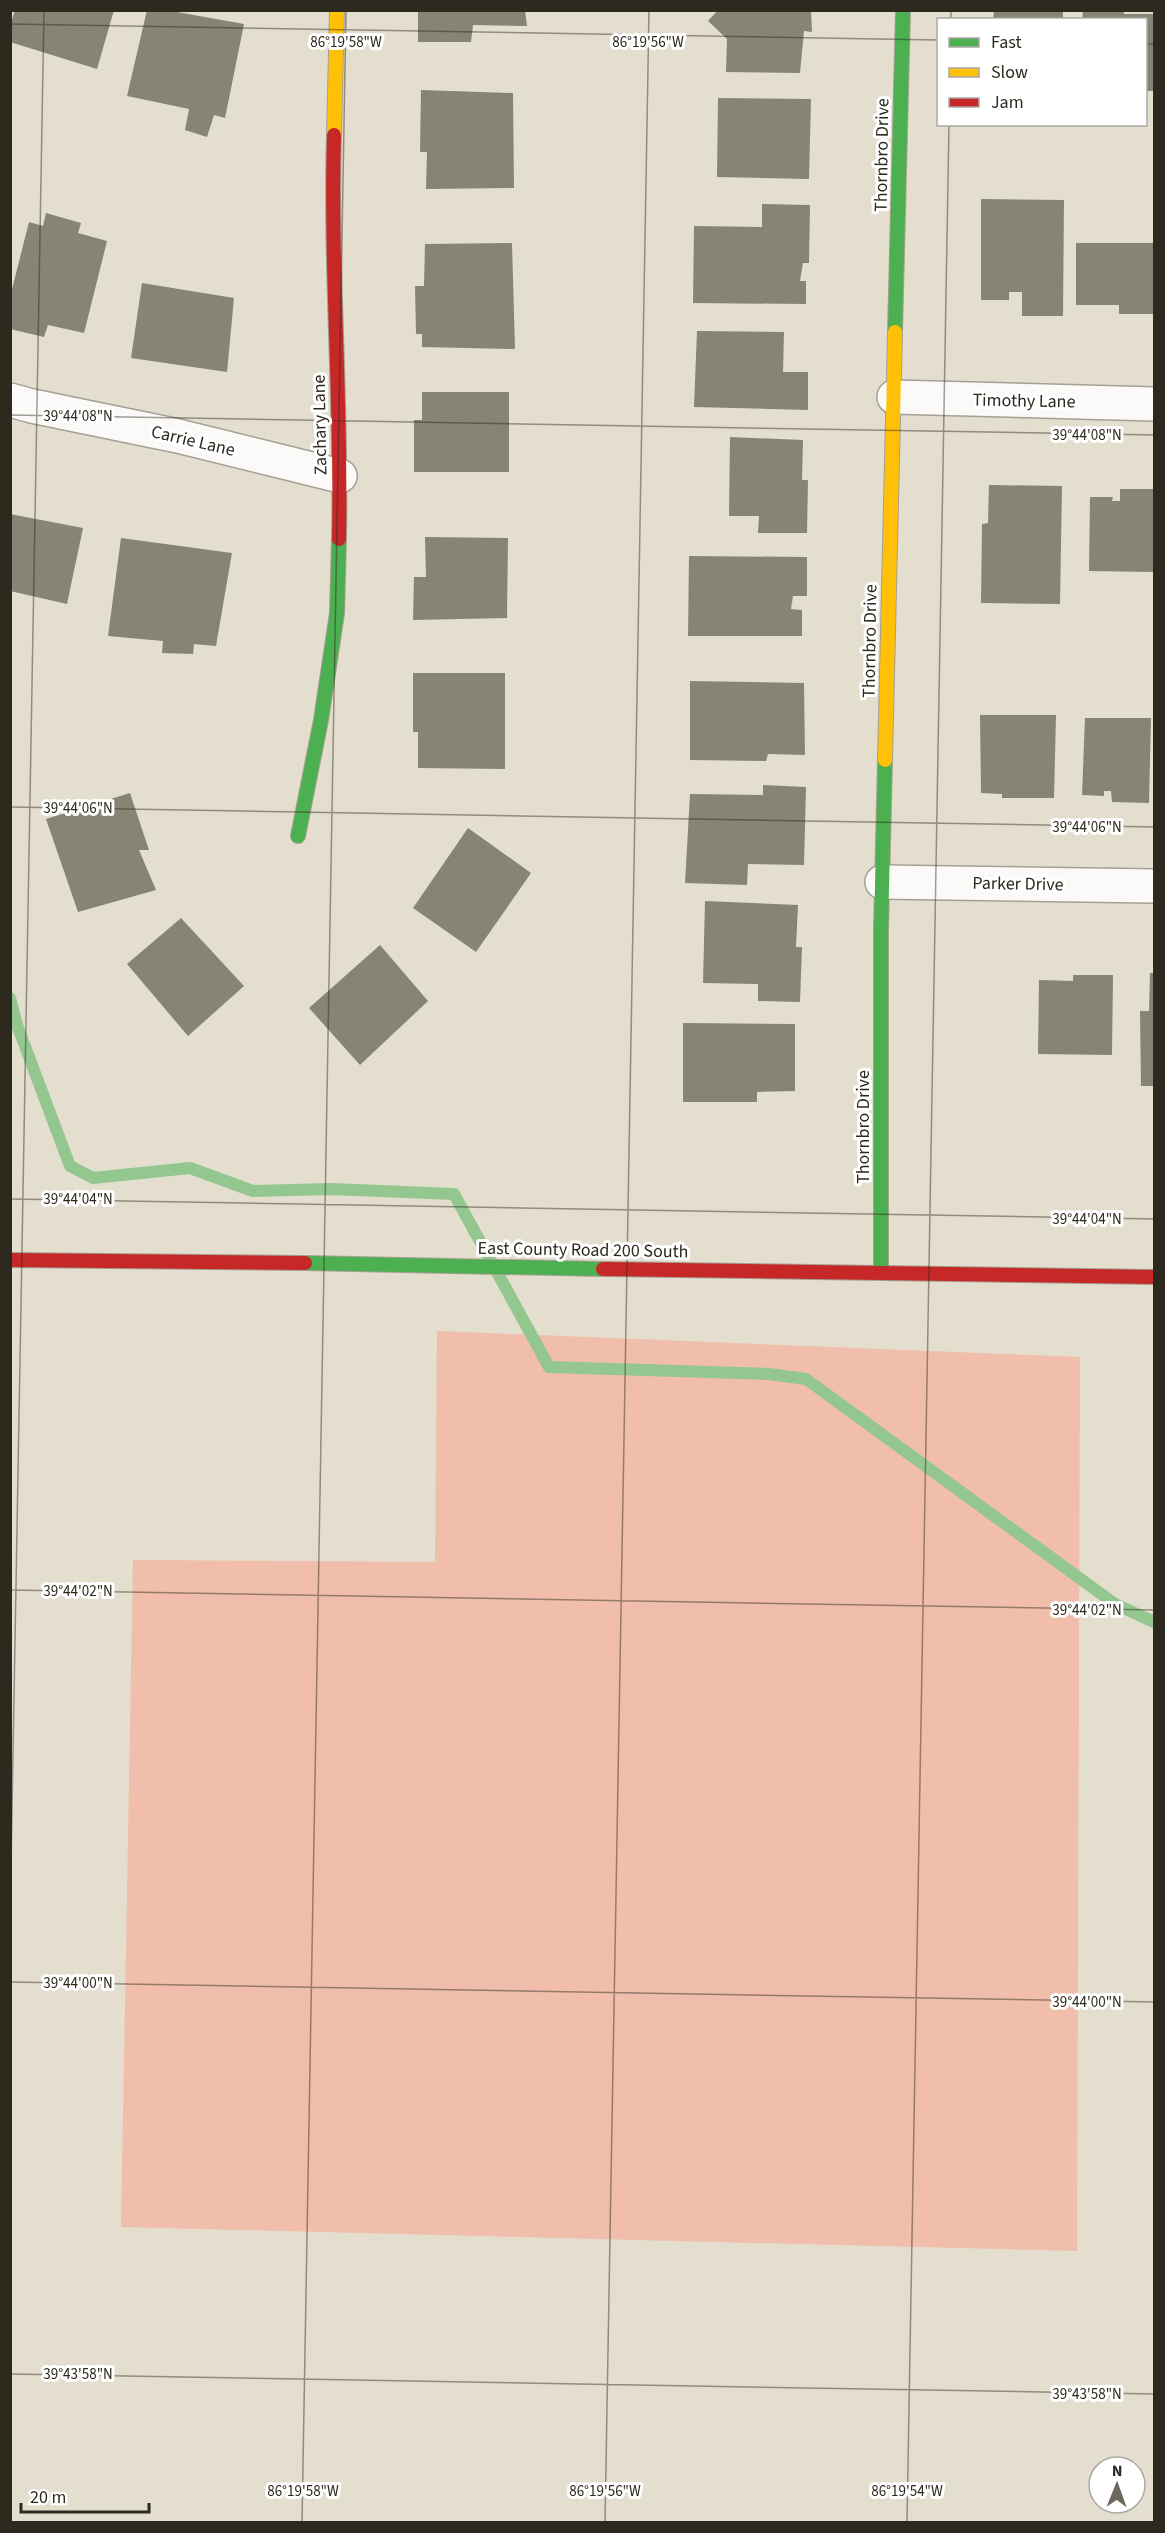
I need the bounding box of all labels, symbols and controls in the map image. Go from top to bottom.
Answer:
legend [937,18,1147,126]
text: Fast [991,30,1022,55]
text: 86°19'58"W [310,32,382,53]
text: 86°19'56"W [612,32,684,53]
text: Slow [991,60,1028,85]
text: Jam [991,90,1024,115]
street label: Thornbro Drive [869,98,895,212]
street label: Zachary Lane [307,374,333,476]
street label: Timothy Lane [972,388,1076,414]
text: 39°44'08"N [43,406,113,427]
street label: Carrie Lane [149,419,237,463]
text: 39°44'08"N [1052,425,1122,446]
street label: Thornbro Drive [857,584,883,698]
text: 39°44'06"N [43,798,113,819]
text: 39°44'06"N [1052,817,1122,838]
street label: Parker Drive [972,871,1064,897]
street label: Thornbro Drive [851,1070,876,1184]
text: 39°44'04"N [43,1189,113,1210]
text: 39°44'04"N [1052,1209,1122,1230]
street label: East County Road 200 South [477,1236,689,1264]
text: 39°44'02"N [43,1581,113,1602]
text: 39°44'02"N [1052,1600,1122,1621]
text: 39°44'00"N [43,1973,113,1994]
text: 39°44'00"N [1052,1992,1122,2013]
text: 39°43'58"N [43,2364,113,2385]
text: 39°43'58"N [1052,2384,1122,2405]
north arrow [1087,2455,1147,2515]
text: N [1112,2460,1123,2482]
scale bar [21,2476,148,2514]
text: 86°19'58"W [267,2481,339,2502]
text: 86°19'56"W [569,2481,641,2502]
text: 86°19'54"W [871,2481,943,2502]
text: 20 m [30,2485,66,2510]

